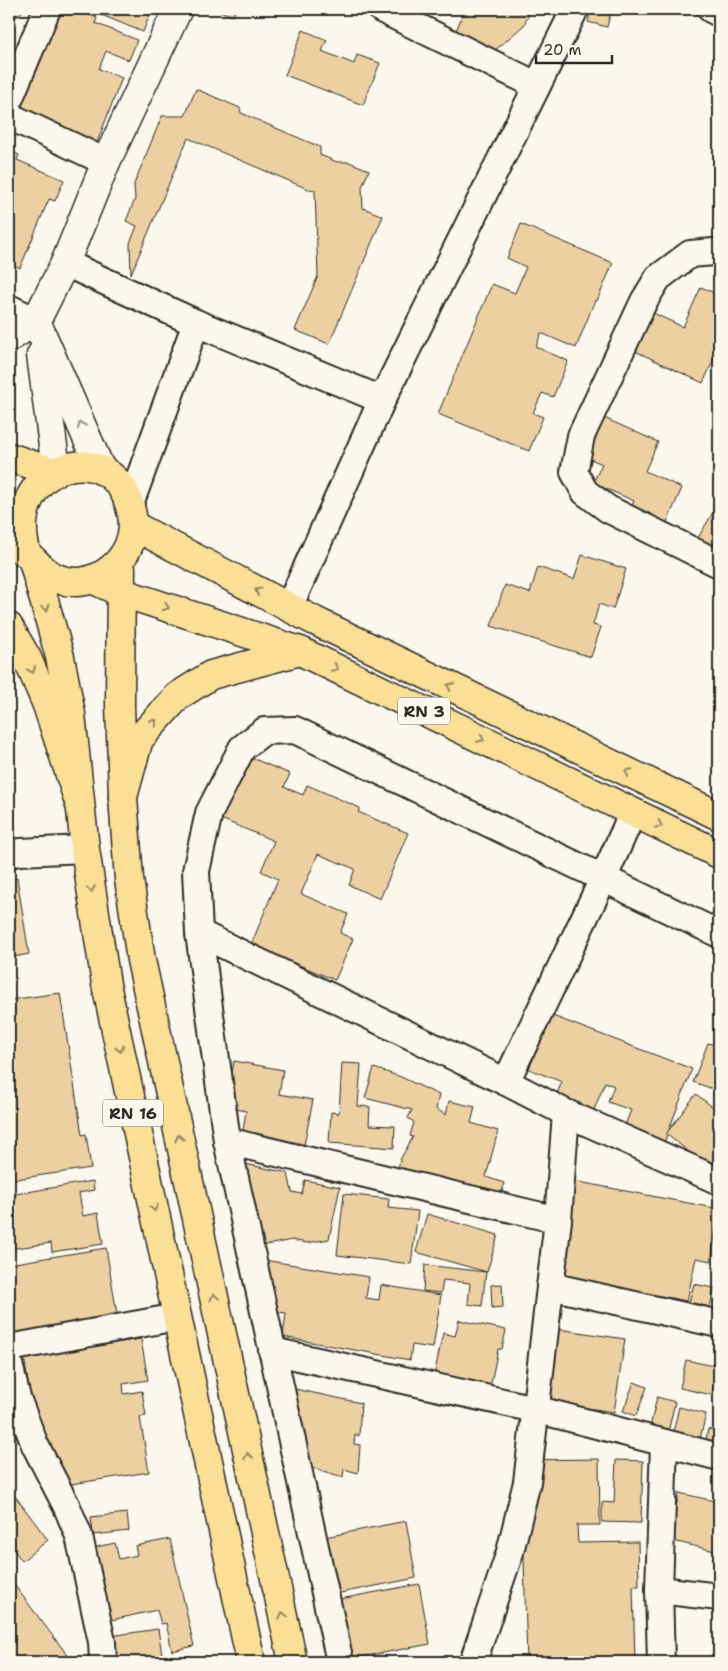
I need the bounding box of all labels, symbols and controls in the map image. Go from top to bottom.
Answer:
scale bar [536,32,612,64]
text: 20 m [543,40,582,60]
one-way arrow [77,421,88,430]
one-way arrow [254,587,263,597]
one-way arrow [161,601,170,611]
one-way arrow [41,604,51,612]
one-way arrow [330,662,339,672]
one-way arrow [25,665,36,674]
one-way arrow [447,682,456,692]
road number: RN 3 [398,698,450,724]
one-way arrow [148,718,157,727]
one-way arrow [476,733,485,743]
one-way arrow [625,768,634,778]
one-way arrow [654,819,663,829]
one-way arrow [85,885,96,893]
one-way arrow [114,1044,125,1053]
road number: RN 16 [103,1100,163,1126]
one-way arrow [175,1134,185,1143]
one-way arrow [148,1203,158,1212]
one-way arrow [209,1293,220,1301]
one-way arrow [243,1451,254,1460]
one-way arrow [278,1610,289,1619]

